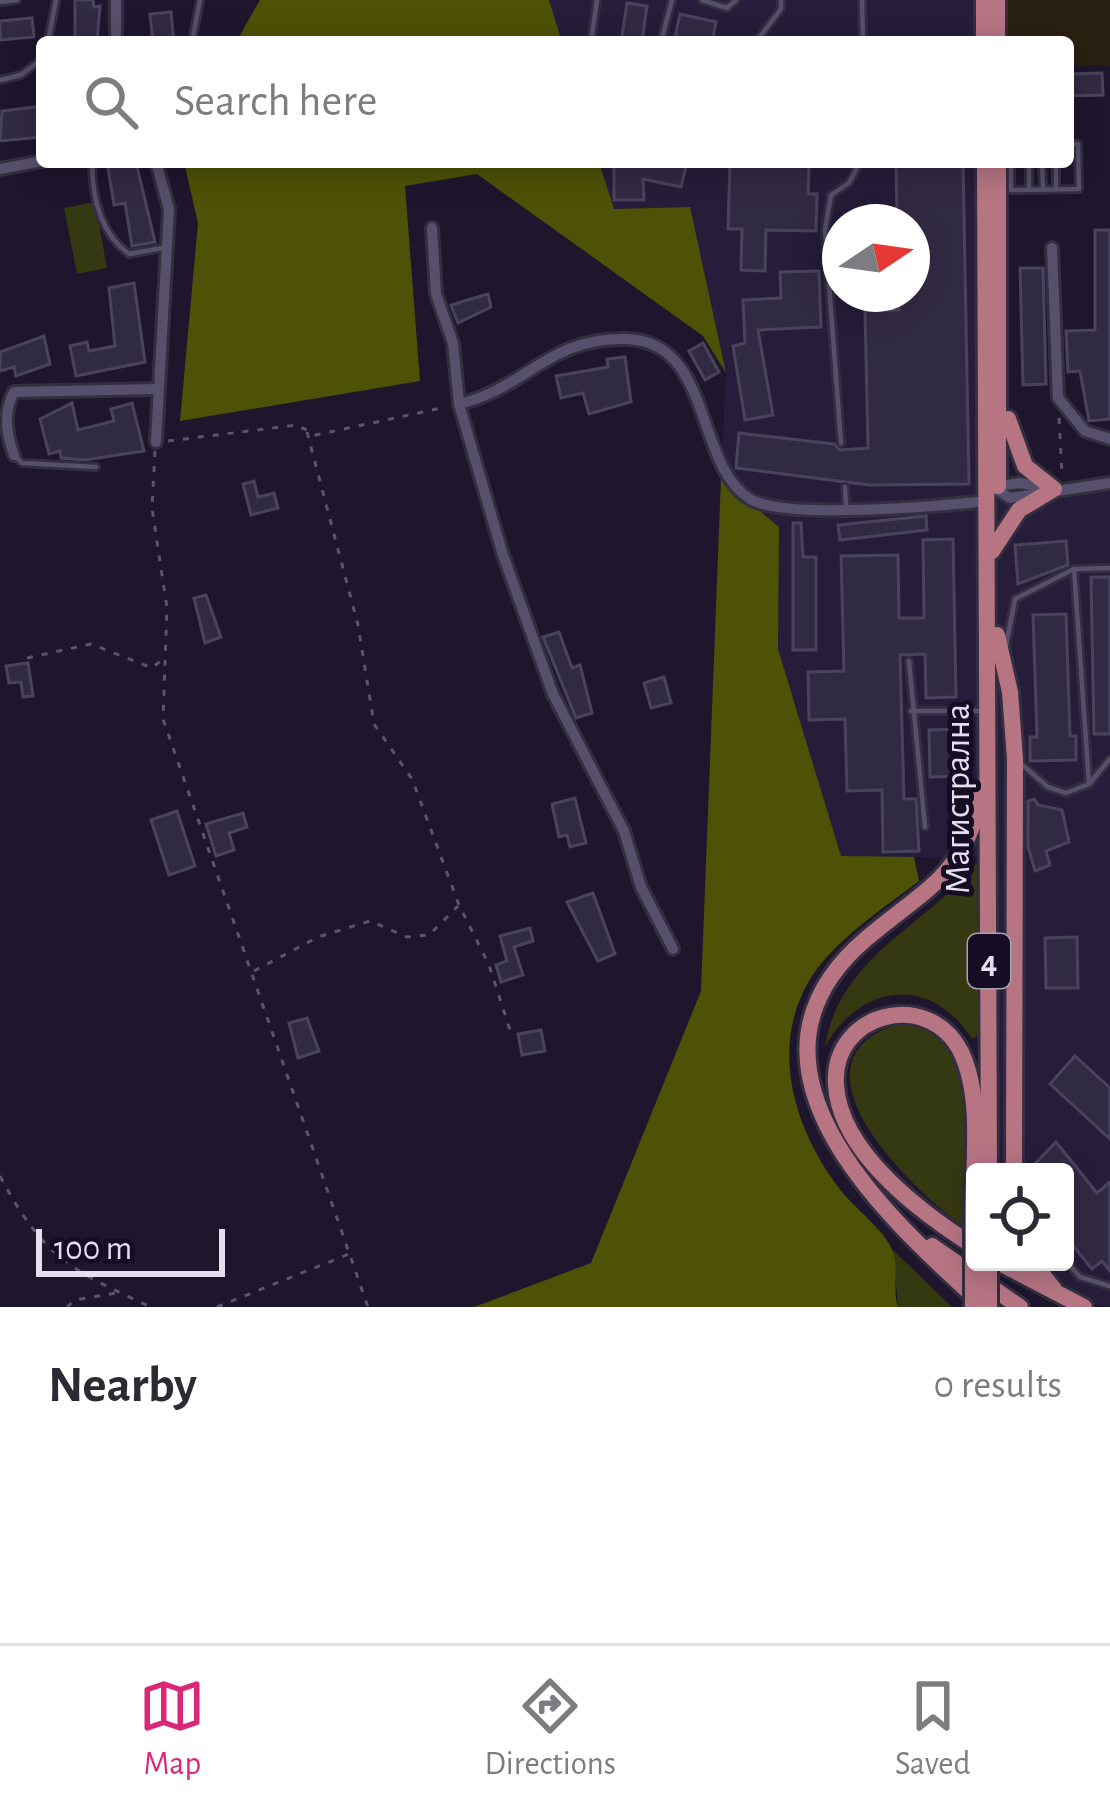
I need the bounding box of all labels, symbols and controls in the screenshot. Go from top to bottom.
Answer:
search box [36,36,1074,168]
icon: search [78,69,144,135]
text: Search here [174,79,377,124]
north arrow [822,204,930,312]
street label: Магистрална [940,703,976,895]
road number: 4 [968,934,1010,988]
map controls [966,1163,1074,1271]
button: locate [966,1163,1074,1271]
scale bar [36,1223,225,1276]
text: 100 m [54,1233,132,1266]
text: Nearby [48,1360,197,1411]
text: 0 results [934,1366,1062,1405]
tab: Map [139,1673,205,1785]
tab: Directions [484,1673,616,1785]
tab: Saved [895,1673,970,1785]

